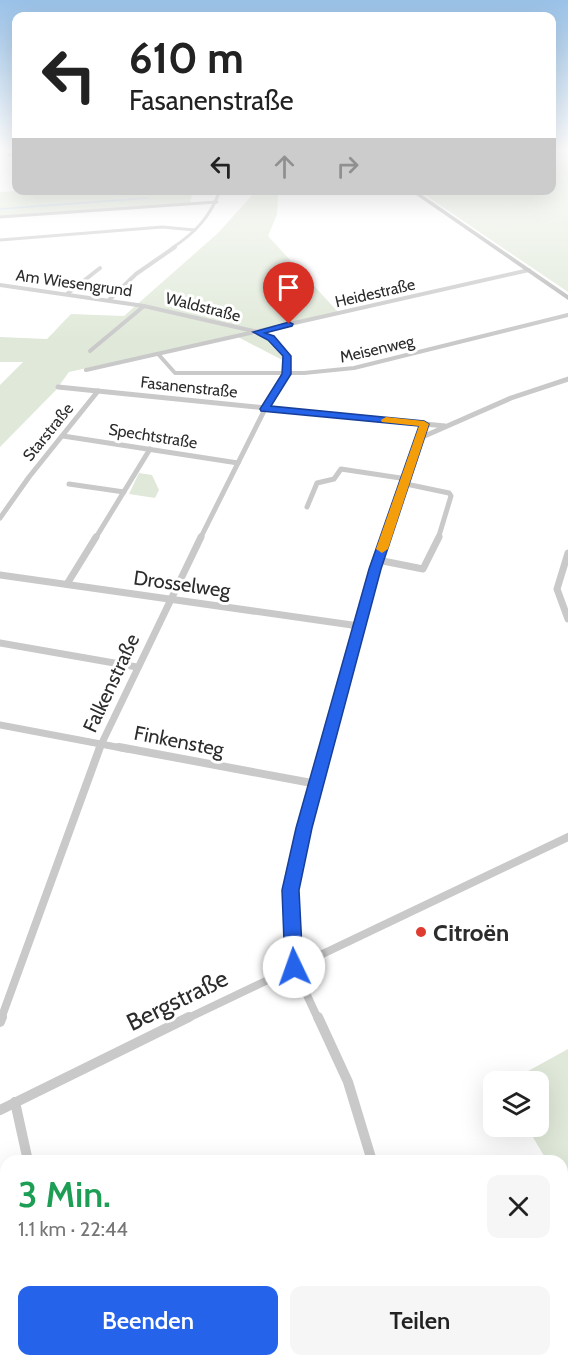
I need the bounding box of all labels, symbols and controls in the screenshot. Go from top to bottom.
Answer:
text: 610 m [129,32,244,84]
icon: left [30,36,108,114]
text: Fasanenstraße [129,84,294,117]
icon: left [205,150,238,183]
icon: ahead [268,150,301,183]
icon: right [331,150,364,183]
pin [263,262,314,324]
street label: Am Wiesengrund [15,265,133,301]
icon: arrive [272,271,305,304]
street label: Heidestraße [333,275,417,311]
street label: Waldstraße [163,288,243,326]
street label: Meisenweg [338,331,417,367]
street label: Fasanenstraße [140,372,238,402]
street label: Starstraße [19,399,77,465]
street label: Spechtstraße [107,420,199,452]
street label: Drosselweg [132,565,233,603]
street label: Falkenstraße [78,630,144,736]
street label: Finkensteg [132,721,227,762]
place label: Citroën [433,918,509,947]
marker: Citroën [414,925,428,939]
position arrow [262,935,326,999]
street label: Bergstraße [122,963,232,1037]
map controls [483,1071,549,1137]
button: layers [483,1071,549,1137]
text: 3 Min. [18,1172,111,1216]
button: close [487,1175,550,1238]
text: 1.1 km · 22:44 [18,1217,128,1241]
button: Beenden [18,1286,278,1355]
button: Teilen [290,1286,550,1355]

